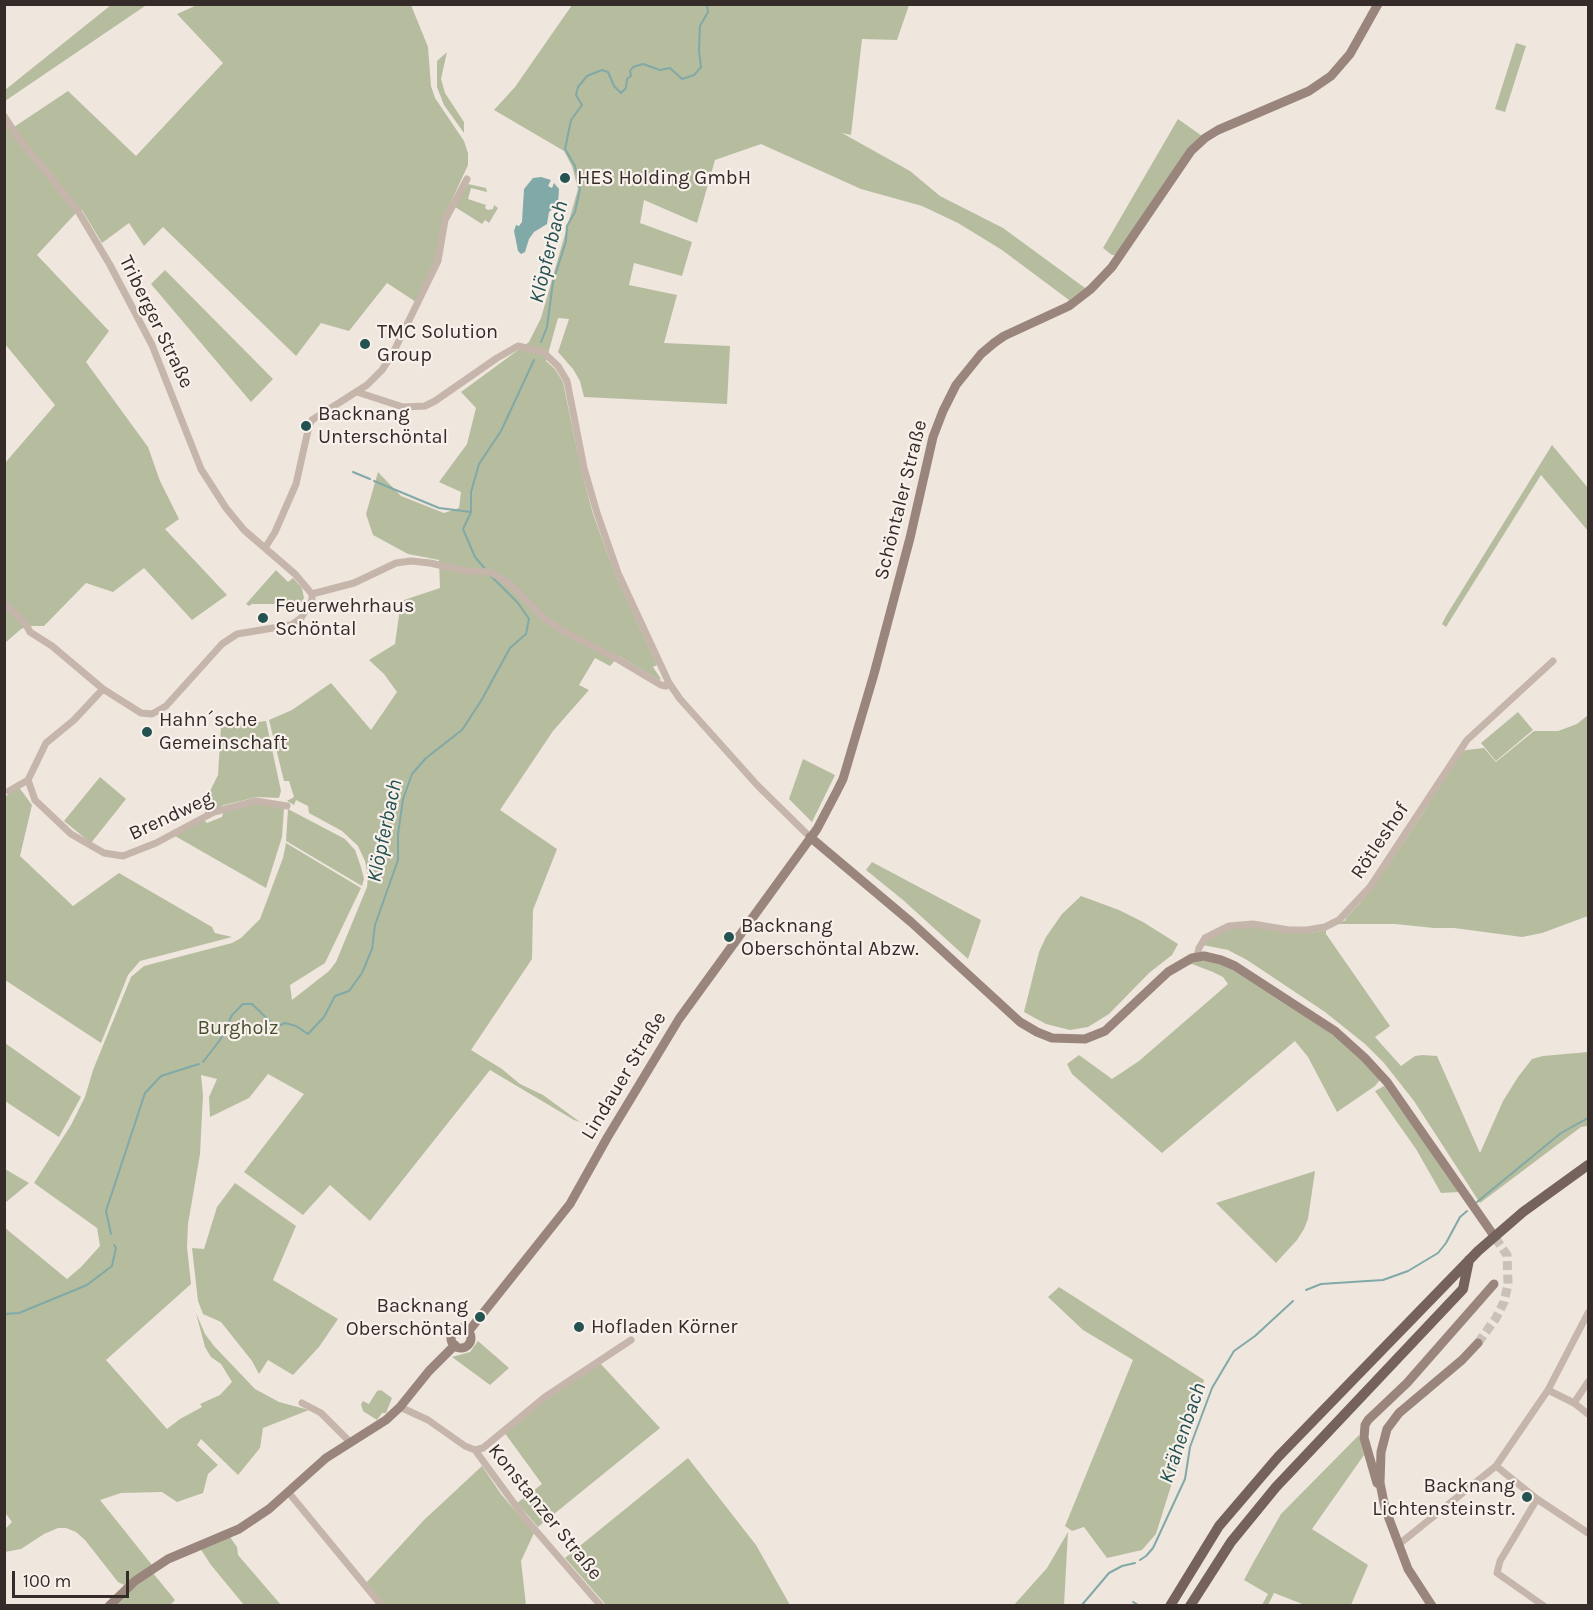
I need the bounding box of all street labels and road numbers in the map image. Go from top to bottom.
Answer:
street label: Triberger Straße [113,252,199,392]
street label: Schöntaler Straße [869,417,933,583]
street label: Brendweg [125,786,217,846]
street label: Rötleshof [1346,798,1414,884]
street label: Lindauer Straße [576,1008,672,1144]
street label: Konstanzer Straße [483,1439,607,1585]

